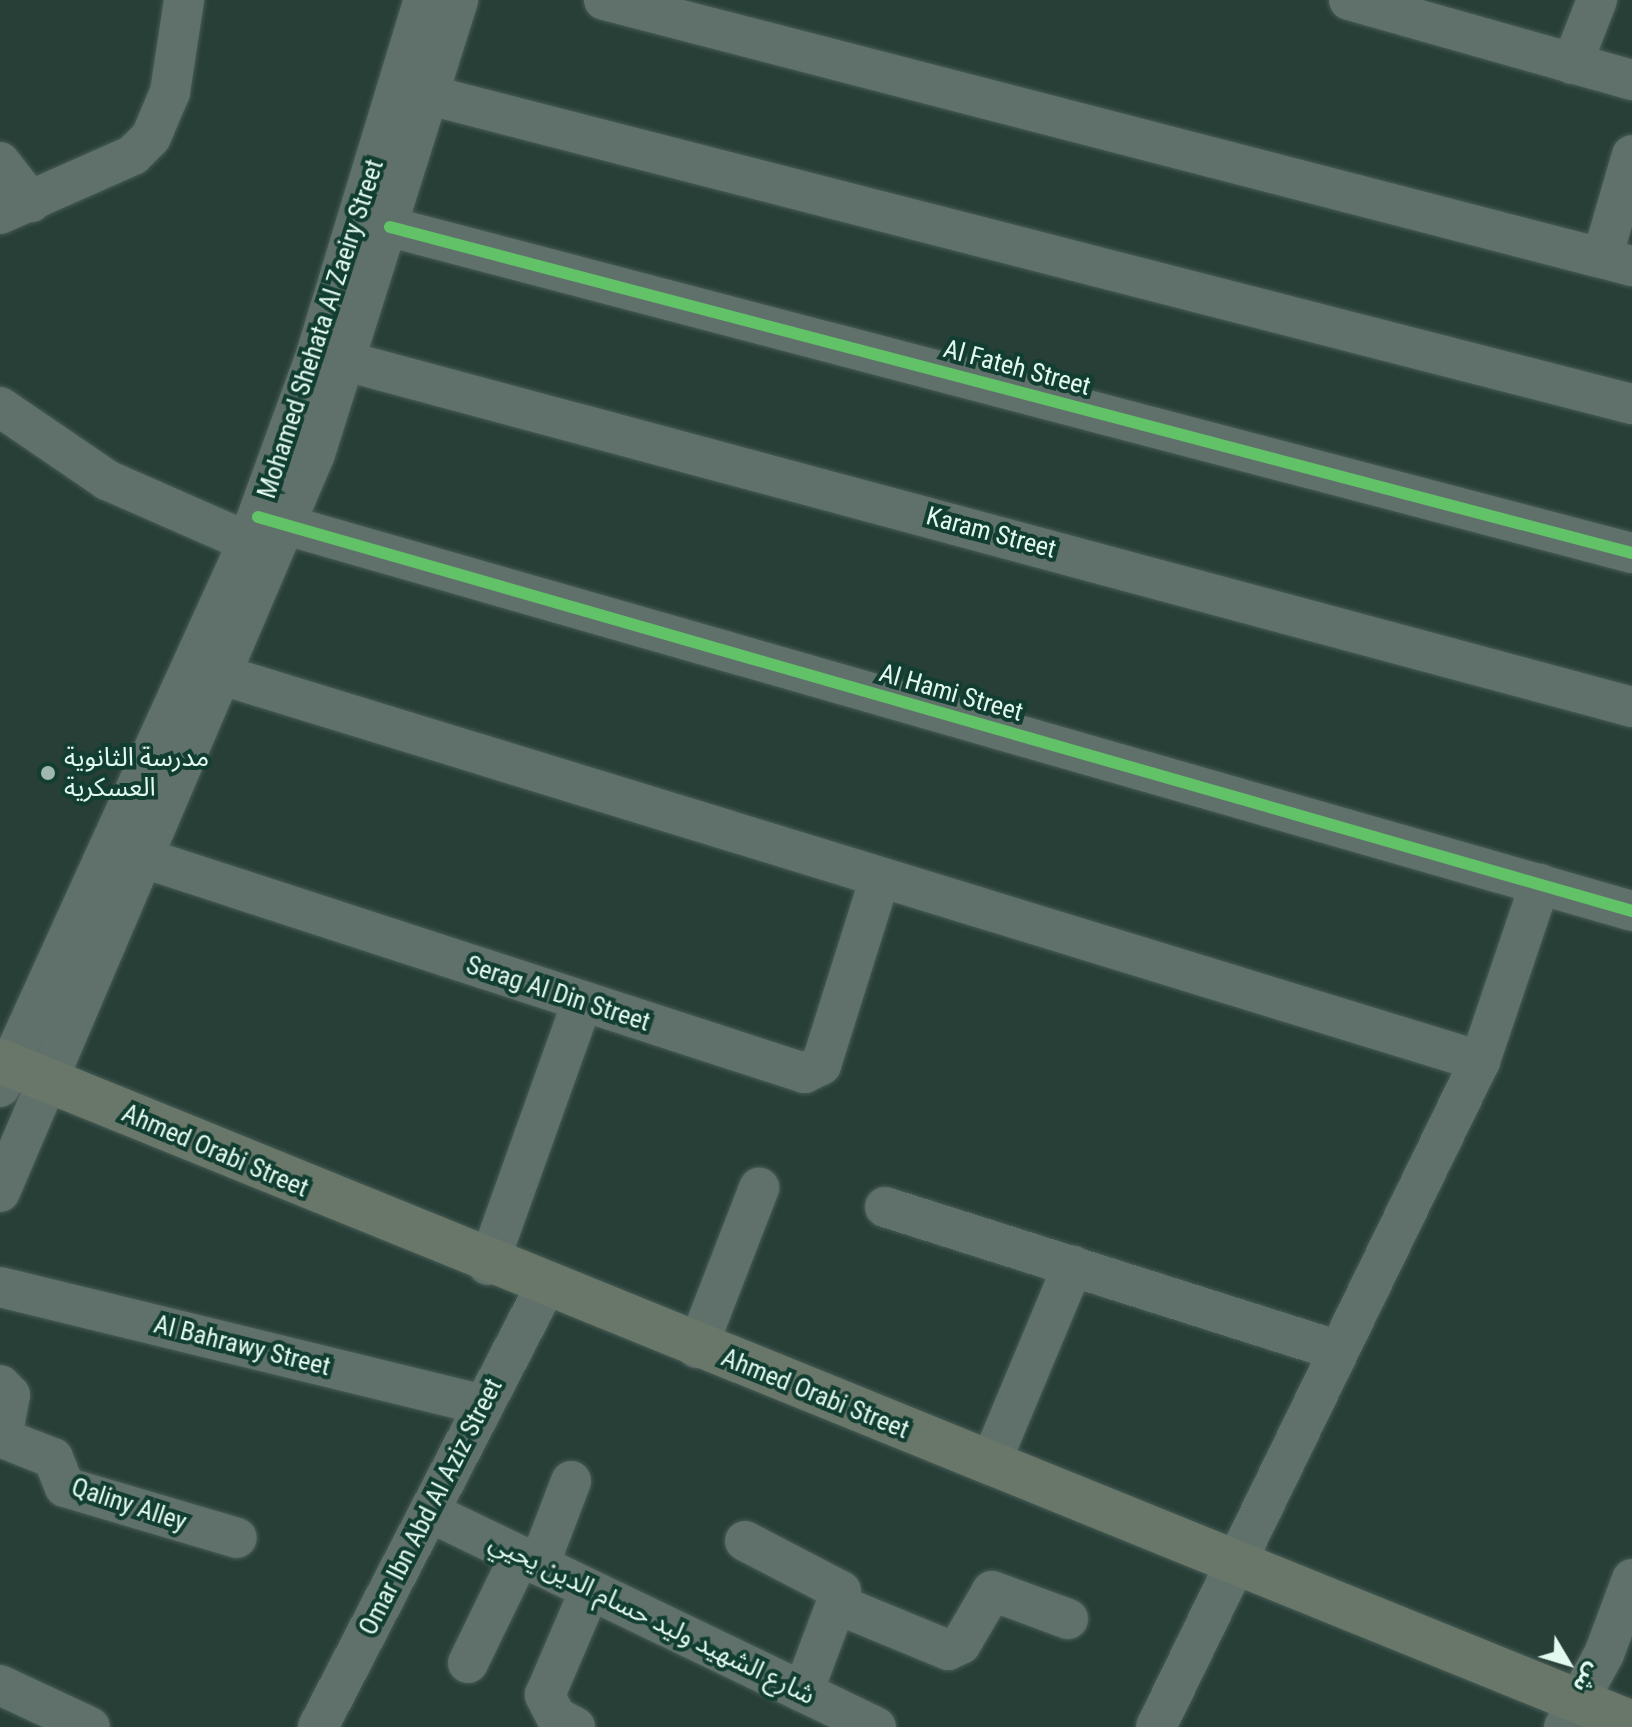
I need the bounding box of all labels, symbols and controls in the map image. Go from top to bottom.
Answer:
street label: Mohamed Shehata Al Zaeiry Street [251,156,391,502]
street label: Al Fateh Street [940,333,1094,403]
street label: Karam Street [923,501,1059,565]
street label: Al Hami Street [876,658,1026,728]
place label: مدرسة الثانوية العسكرية [64,742,209,804]
marker: مدرسة الثانوية العسكرية [39,764,57,782]
street label: Serag Al Din Street [462,950,654,1038]
street label: Ahmed Orabi Street [117,1098,313,1204]
street label: Al Bahrawy Street [151,1309,333,1383]
street label: Ahmed Orabi Street [717,1342,913,1446]
street label: Omar Ibn Abd Al Aziz Street [353,1373,509,1641]
street label: Qaliny Alley [68,1472,190,1538]
street label: شارع الشهيد وليد حسام الدين يحيي [484,1526,820,1712]
north arrow [1528,1623,1608,1703]
text: ش [1568,1659,1606,1698]

